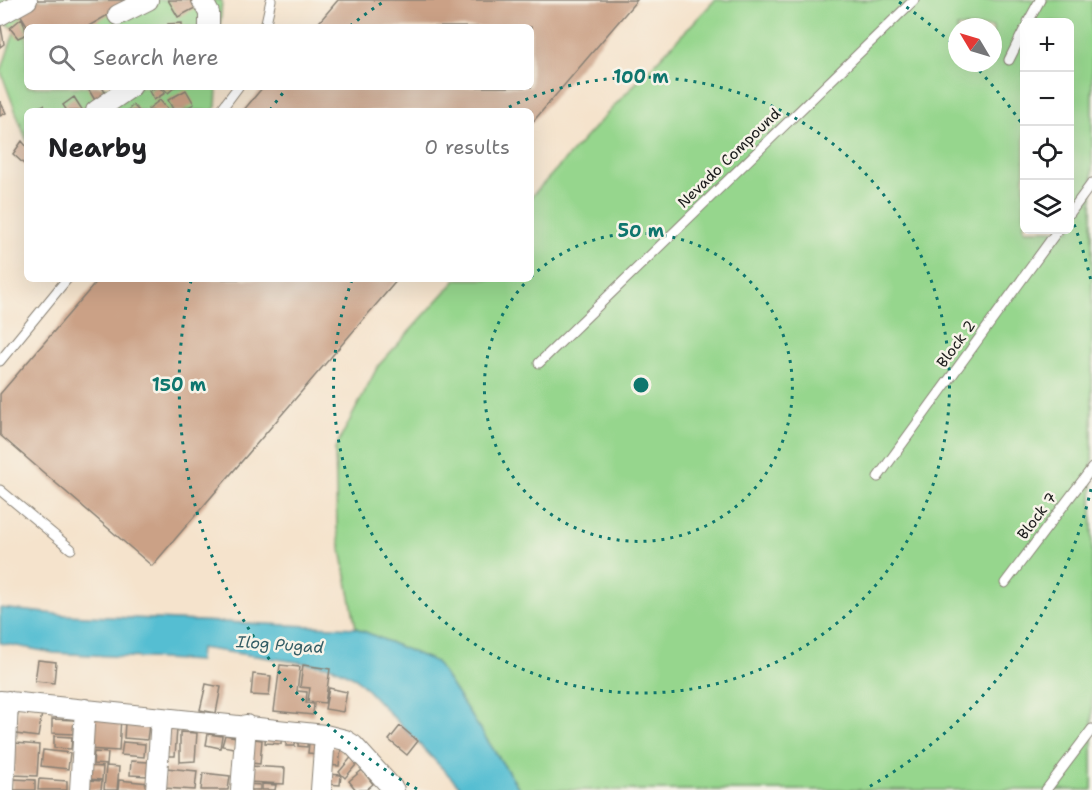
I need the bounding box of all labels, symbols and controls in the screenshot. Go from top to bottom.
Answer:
north arrow [948,18,1002,72]
map controls [1020,18,1074,234]
button: + [1020,18,1074,72]
search box [24,24,534,90]
icon: search [45,41,78,74]
text: Search here [93,43,219,72]
text: 100 m [613,65,669,89]
button: − [1020,72,1074,126]
street label: Nevado Compound [673,103,785,212]
button: locate [1020,126,1074,180]
text: Nearby [48,130,147,165]
text: 0 results [424,134,510,160]
button: layers [1020,180,1074,234]
text: 50 m [618,219,665,243]
street label: Block 2 [932,316,980,372]
text: 150 m [152,373,207,397]
centre of rings [631,375,651,395]
street label: Block 7 [1013,488,1061,544]
water label: Ilog Pugad [235,631,325,658]

